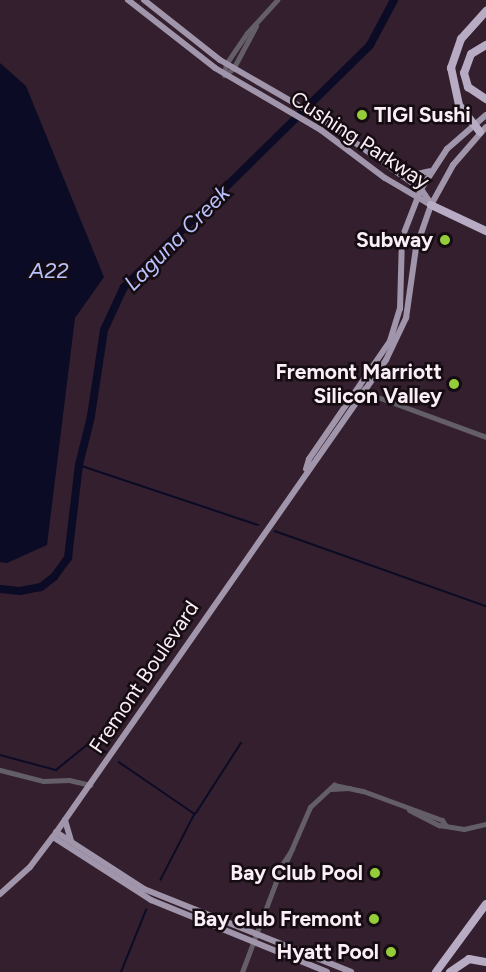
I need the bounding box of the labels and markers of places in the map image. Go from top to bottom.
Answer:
place label: TIGI Sushi [374,102,471,128]
marker: TIGI Sushi [355,108,369,122]
place label: Subway [356,227,433,253]
marker: Subway [438,233,452,247]
place label: Fremont Marriott Silicon Valley [275,359,442,409]
marker: Fremont Marriott Silicon Valley [447,377,461,391]
place label: Bay Club Pool [230,860,363,886]
marker: Bay Club Pool [368,866,382,880]
place label: Bay club Fremont [193,906,362,932]
marker: Bay club Fremont [367,912,381,926]
place label: Hyatt Pool [276,939,379,965]
marker: Hyatt Pool [384,945,398,959]

